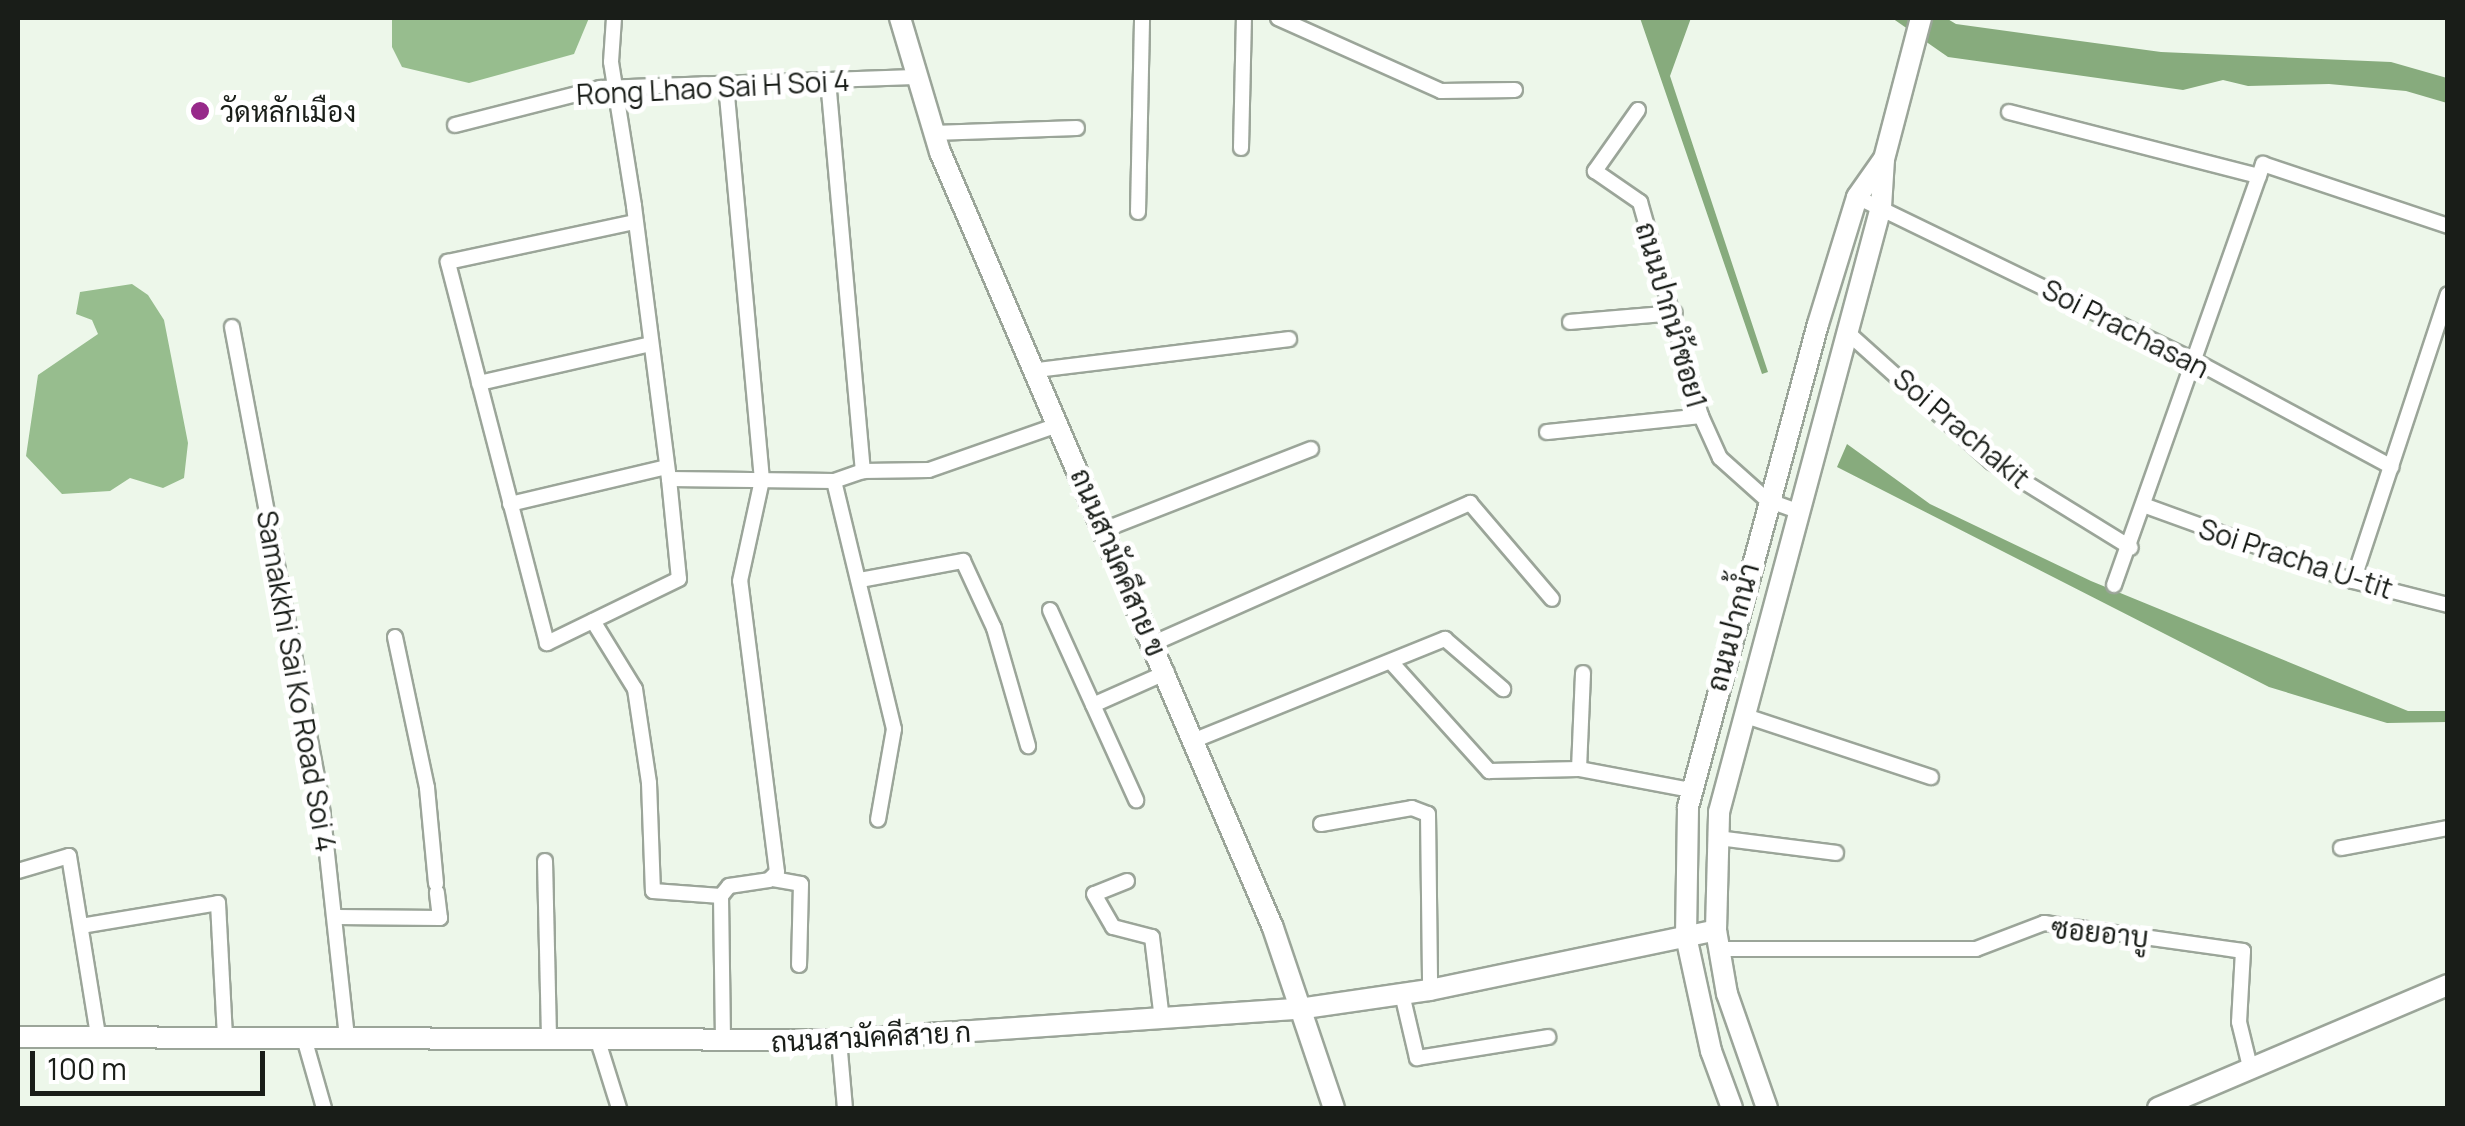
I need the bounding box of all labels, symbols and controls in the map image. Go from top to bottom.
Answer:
street label: Rong Lhao Sai H Soi 4 [575,63,851,111]
place label: วัดหลักเมือง [220,94,356,128]
marker: วัดหลักเมือง [189,100,211,122]
street label: ถนนปากนำ้ซอย1 [1629,218,1715,412]
street label: Soi Prachasan [2037,272,2215,384]
street label: Soi Prachakit [1887,361,2037,495]
street label: ถนนสามัคคีสาย ข [1064,463,1174,661]
street label: Samakkhi Sai Ko Road Soi 4 [250,508,344,854]
street label: Soi Pracha U-tit [2195,511,2397,605]
street label: ถนนปากน้ำ [1699,559,1765,695]
street label: ซอยอาบู [2050,910,2150,954]
street label: ถนนสามัคคีสาย ก [770,1014,972,1058]
scale bar [35,1031,270,1093]
text: 100 m [47,1048,127,1089]

